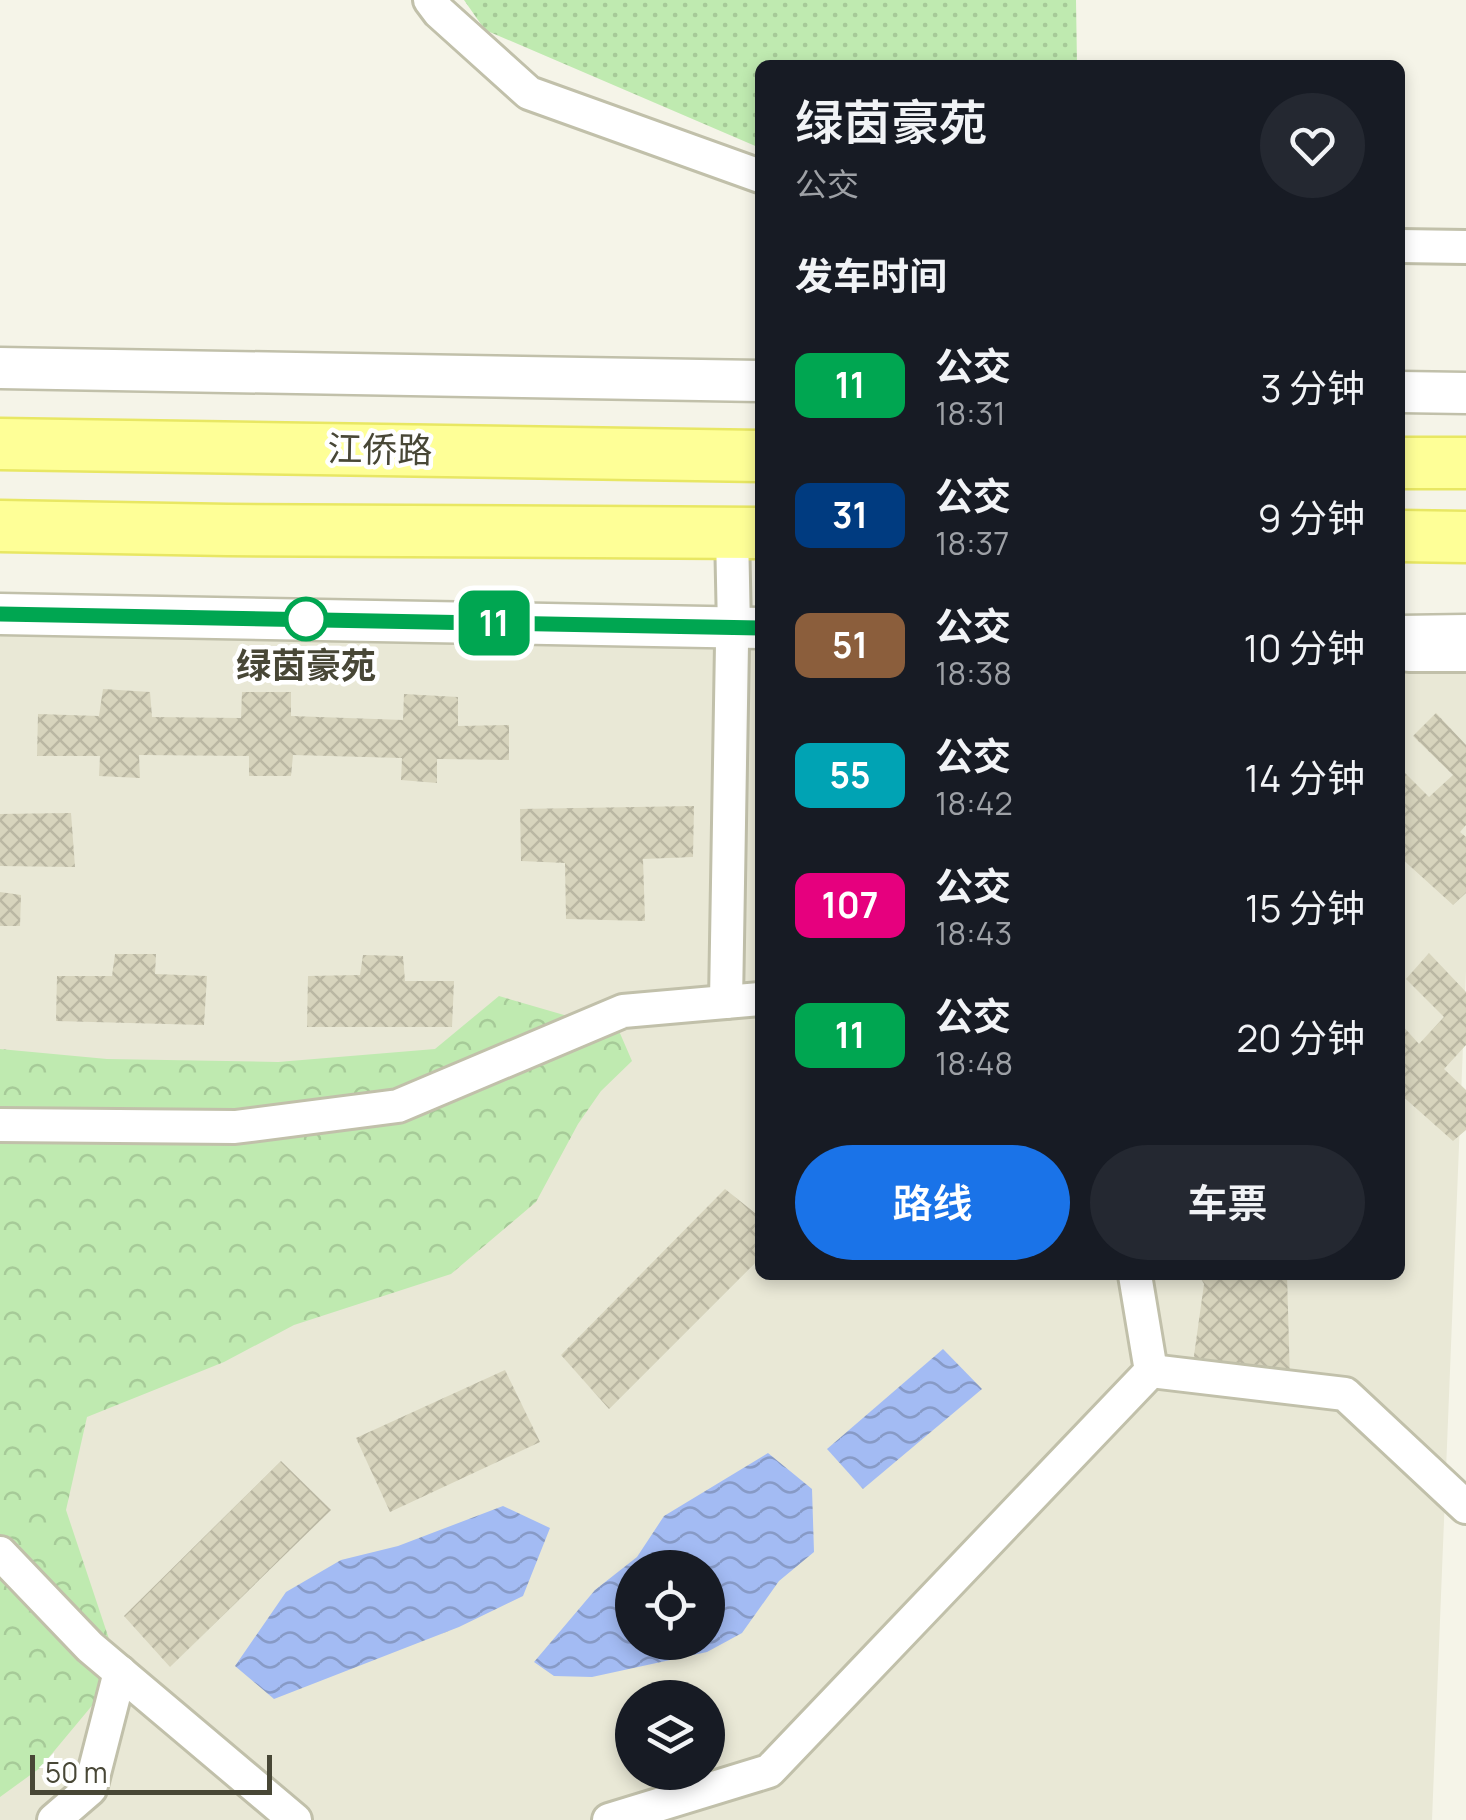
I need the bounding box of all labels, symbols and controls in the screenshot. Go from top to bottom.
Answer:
text: 绿茵豪苑 [795,89,987,154]
button: heart [1260,93,1365,198]
text: 公交 [795,162,859,206]
text: 发车时间 [795,249,947,301]
text: 公交 [935,339,1011,391]
text: 11 [835,361,865,409]
text: 3 分钟 [1260,361,1365,413]
text: 18:31 [935,391,1006,435]
street label: 江侨路 [327,424,433,474]
text: 公交 [935,469,1011,521]
text: 31 [832,491,868,539]
text: 9 分钟 [1258,491,1365,543]
text: 18:37 [935,521,1009,565]
line badge: 11 [449,590,539,656]
marker: 绿茵豪苑 [285,598,327,640]
text: 11 [479,599,509,647]
text: 公交 [935,599,1011,651]
text: 51 [832,621,868,669]
text: 10 分钟 [1243,621,1365,673]
place label: 绿茵豪苑 [236,641,376,689]
text: 18:38 [935,651,1012,695]
text: 公交 [935,729,1011,781]
text: 55 [829,751,871,799]
text: 14 分钟 [1244,751,1365,803]
text: 18:42 [935,781,1013,825]
text: 公交 [935,859,1011,911]
text: 107 [821,881,879,929]
text: 15 分钟 [1245,881,1365,933]
text: 18:43 [935,911,1012,955]
text: 公交 [935,989,1011,1041]
text: 11 [835,1011,865,1059]
text: 20 分钟 [1237,1011,1365,1063]
text: 18:48 [935,1041,1013,1085]
button: 路线 [795,1145,1070,1260]
button: 车票 [1090,1145,1365,1260]
map controls [615,1550,725,1790]
button: locate [615,1550,725,1660]
button: layers [615,1680,725,1790]
scale bar [30,1750,272,1794]
text: 50 m [45,1753,108,1791]

